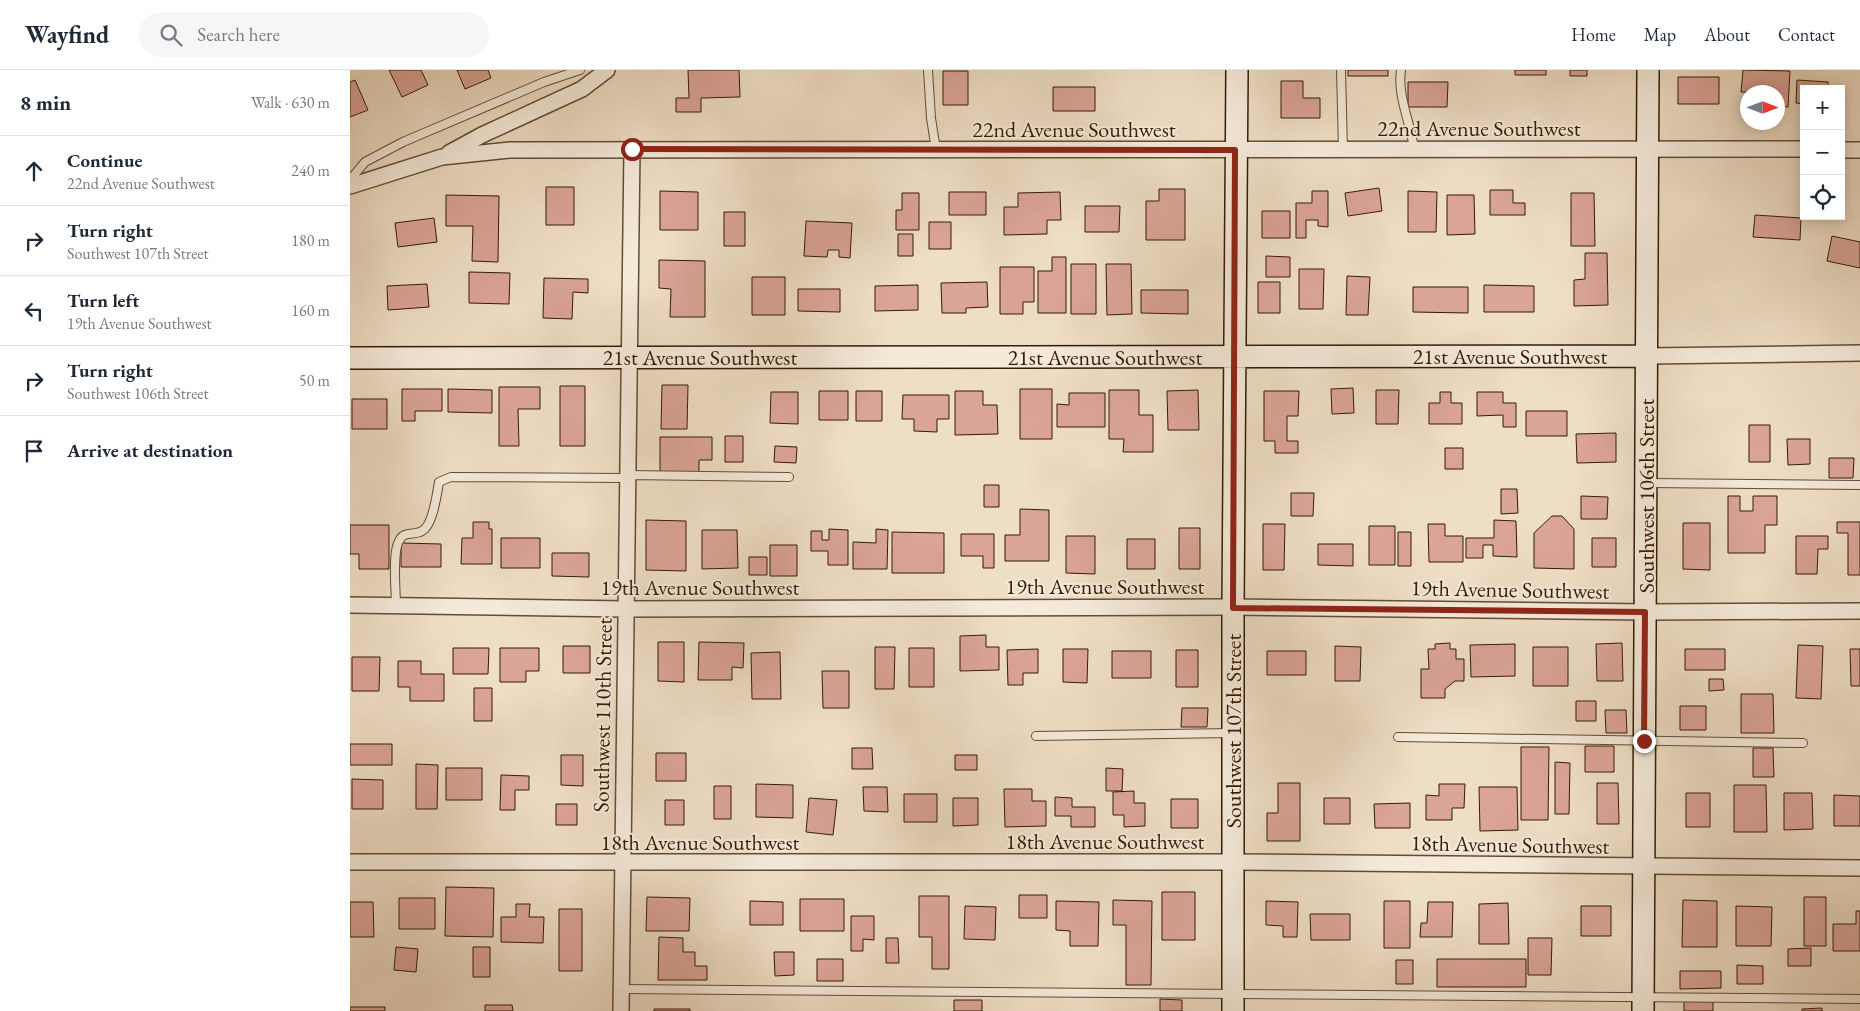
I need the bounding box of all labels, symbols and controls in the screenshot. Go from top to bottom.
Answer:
search box [139,12,489,57]
text: Wayfind [25,19,109,50]
icon: search [157,21,185,49]
text: Search here [197,22,280,47]
text: Home [1571,23,1616,46]
text: Map [1644,23,1676,46]
text: About [1704,23,1750,46]
text: Contact [1778,23,1835,46]
north arrow [1740,85,1785,130]
map controls [1800,85,1845,220]
button: + [1800,85,1845,130]
text: 8 min [20,89,71,116]
text: Walk · 630 m [251,92,330,113]
street label: 22nd Avenue Southwest [1377,114,1581,143]
street label: 22nd Avenue Southwest [972,115,1176,144]
button: − [1800,130,1845,175]
route start [621,138,644,161]
text: Continue [67,148,142,173]
icon: ahead [20,157,48,185]
text: 240 m [291,160,330,181]
text: 22nd Avenue Southwest [67,173,215,194]
button: locate [1800,175,1845,220]
text: Turn right [67,218,153,243]
icon: right [20,227,48,255]
text: 180 m [291,230,330,251]
text: Southwest 107th Street [67,243,209,264]
text: Turn left [67,288,139,313]
icon: left [20,297,48,325]
text: 160 m [291,300,330,321]
text: 19th Avenue Southwest [67,313,212,334]
street label: 21st Avenue Southwest [1413,342,1607,371]
street label: 21st Avenue Southwest [603,343,797,372]
street label: 21st Avenue Southwest [1008,343,1202,372]
text: Turn right [67,358,153,383]
icon: right [20,367,48,395]
text: 50 m [299,370,330,391]
text: Southwest 106th Street [67,383,209,404]
street label: Southwest 106th Street [1632,399,1661,593]
icon: arrive [20,437,48,465]
text: Arrive at destination [67,438,233,463]
street label: 19th Avenue Southwest [1006,572,1204,601]
street label: 19th Avenue Southwest [601,573,799,602]
street label: 19th Avenue Southwest [1410,573,1610,606]
street label: Southwest 110th Street [586,617,619,813]
street label: Southwest 107th Street [1219,634,1248,828]
route end [1633,730,1656,753]
street label: 18th Avenue Southwest [1006,827,1204,856]
street label: 18th Avenue Southwest [601,828,799,857]
street label: 18th Avenue Southwest [1410,828,1610,861]

